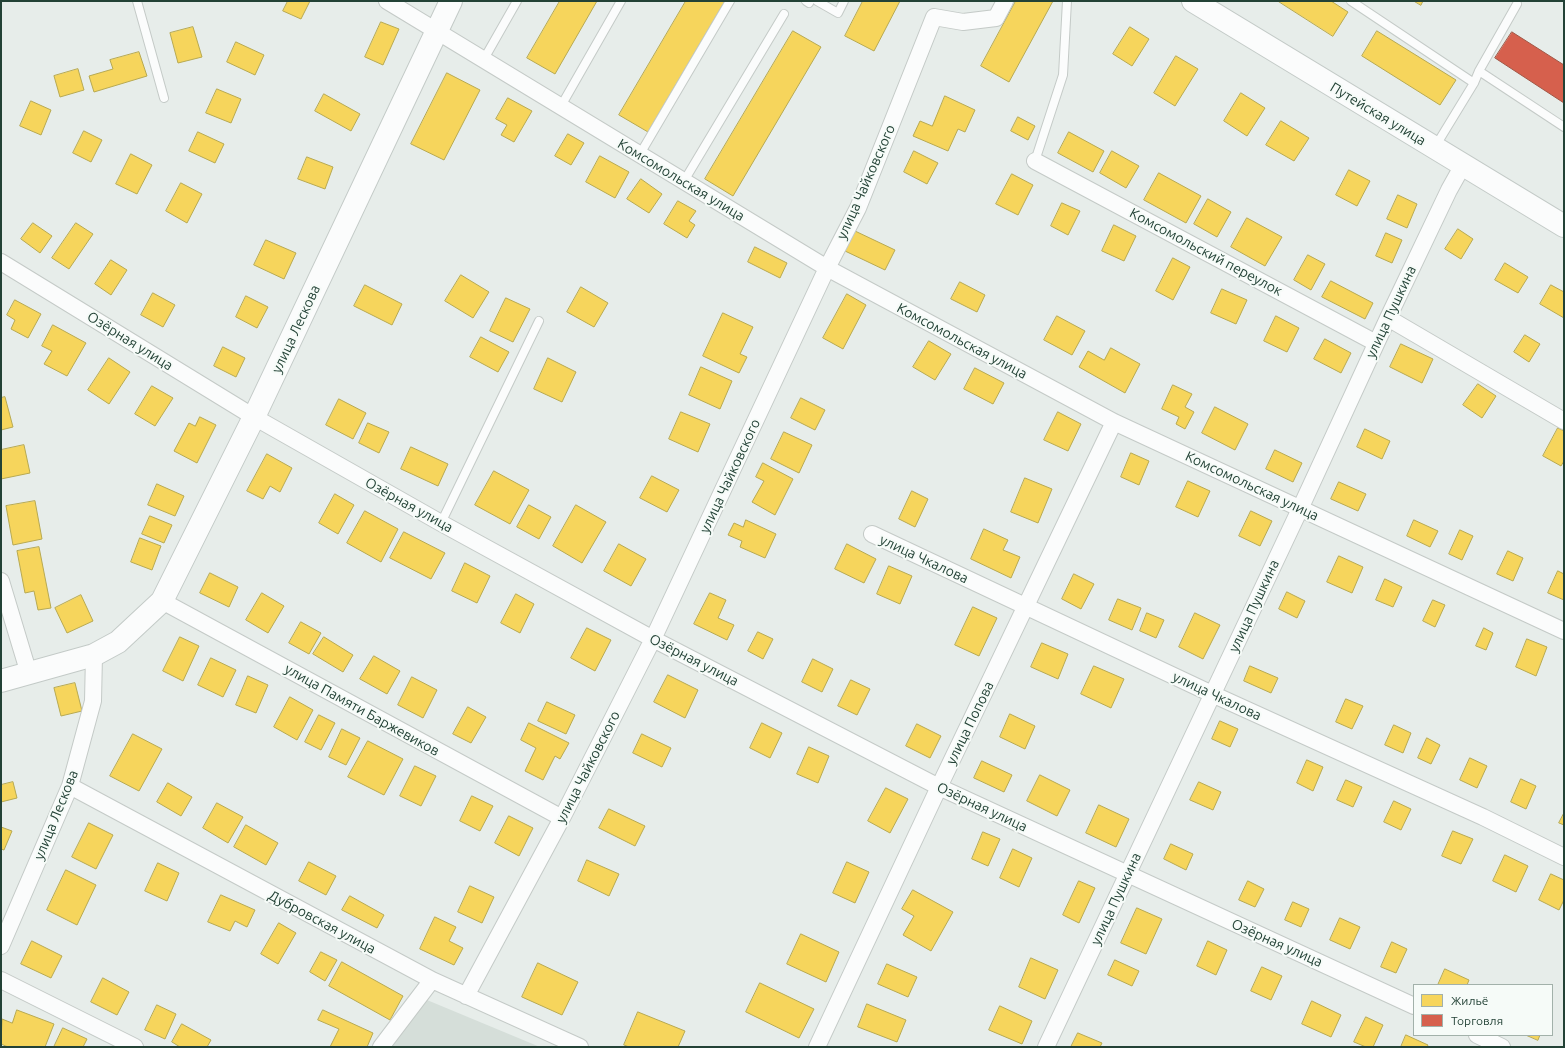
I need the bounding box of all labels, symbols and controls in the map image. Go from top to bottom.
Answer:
street label: Путейская улица [1327,79,1429,149]
street label: улица Чайковского [833,122,899,242]
street label: Комсомольская улица [614,135,748,225]
street label: Комсомольский переулок [1127,205,1285,299]
street label: улица Пушкина [1362,263,1420,361]
street label: улица Лескова [268,282,324,376]
street label: Комсомольская улица [894,300,1030,382]
street label: Озёрная улица [84,308,176,374]
street label: улица Чайковского [696,416,764,536]
street label: Комсомольская улица [1183,448,1321,524]
street label: Озёрная улица [362,474,456,536]
street label: улица Чкалова [877,531,971,587]
street label: улица Пушкина [1225,557,1283,655]
street label: Озёрная улица [647,630,741,690]
street label: улица Памяти Баржевиков [282,660,442,760]
street label: улица Чкалова [1170,668,1264,724]
street label: улица Попова [943,679,997,767]
street label: улица Чайковского [552,708,624,826]
street label: улица Лескова [30,768,82,862]
street label: Озёрная улица [934,779,1030,835]
street label: улица Пушкина [1087,850,1145,948]
street label: Дубровская улица [265,887,379,957]
street label: Озёрная улица [1229,915,1325,971]
legend [1413,984,1553,1036]
text: Жильё [1451,994,1488,1007]
text: Торговля [1451,1014,1503,1027]

